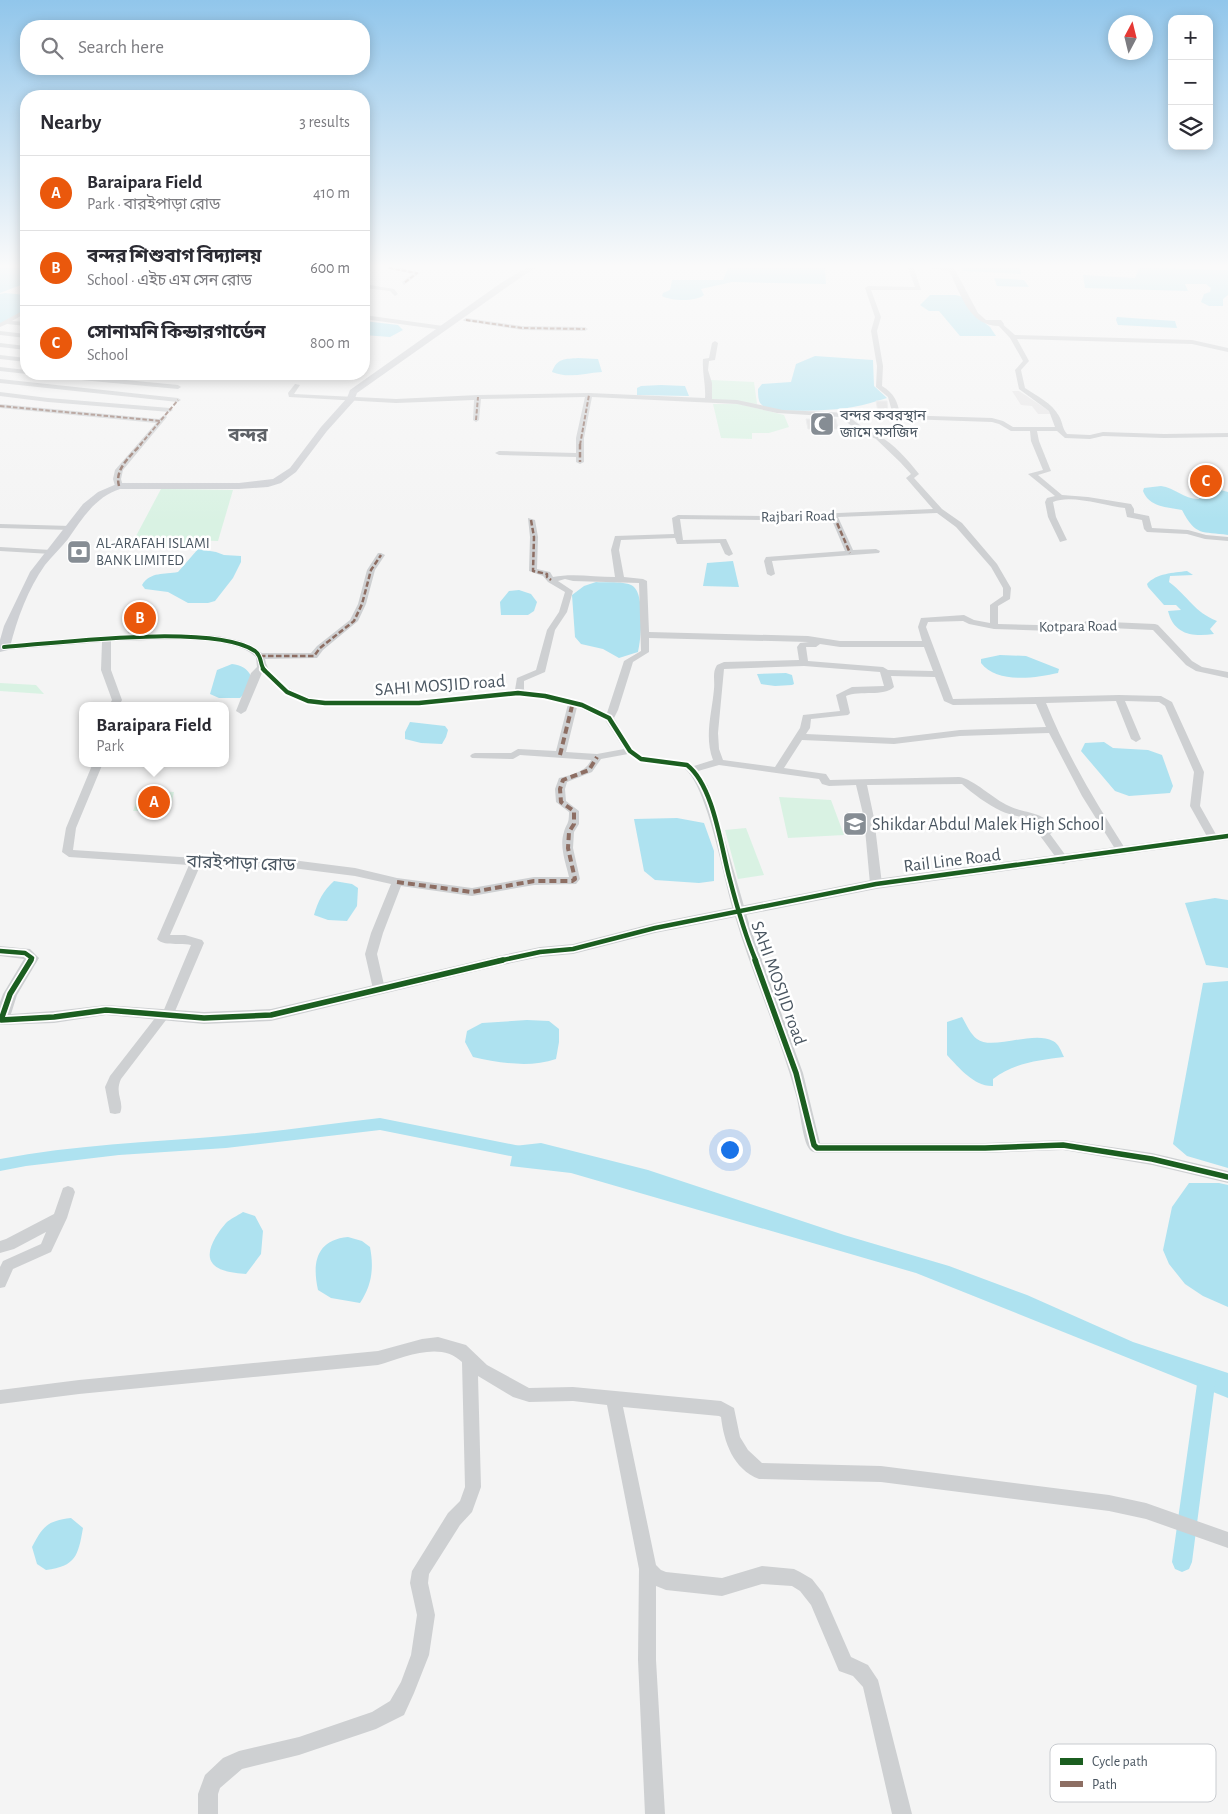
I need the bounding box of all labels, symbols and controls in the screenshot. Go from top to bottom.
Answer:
north arrow [1108,15,1153,60]
map controls [1168,15,1213,150]
button: + [1168,15,1213,60]
search box [20,20,370,75]
icon: search [38,34,66,62]
text: Search here [78,38,164,57]
button: − [1168,60,1213,105]
button: layers [1168,105,1213,150]
text: Nearby [40,112,101,133]
text: 3 results [299,114,350,130]
text: Baraipara Field [87,173,202,192]
text: A [51,185,61,201]
text: 410 m [313,185,350,201]
text: Park · বারইপাড়া রোড [87,196,220,212]
text: বন্দর শিশুবাগ বিদ্যালয় [87,247,261,266]
text: B [51,260,61,276]
text: 600 m [310,260,350,276]
text: School · এইচ এম সেন রোড [87,272,252,288]
text: সোনামনি কিন্ডারগার্ডেন [87,323,266,342]
text: C [52,335,60,351]
text: 800 m [310,335,350,351]
text: School [87,347,128,363]
place label: বন্দর কবরস্থান জামে মসজিদ [839,408,927,440]
mosque icon: বন্দর কবরস্থান জামে মসজিদ [809,411,835,437]
district label: বন্দর [227,426,268,445]
pin: C [1190,462,1222,500]
street label: Rajbari Road [761,508,835,525]
place label: AL-ARAFAH ISLAMI BANK LIMITED [96,536,210,568]
bank icon: AL-ARAFAH ISLAMI BANK LIMITED [66,539,92,565]
pin: B [124,599,156,637]
street label: Kotpara Road [1039,618,1118,635]
street label: SAHI MOSJID road [374,672,506,700]
popup [79,702,229,767]
text: Baraipara Field [96,716,212,735]
text: Park [96,738,124,754]
pin: A [138,783,170,821]
school or university icon: Shikdar Abdul Malek High School [842,811,868,837]
place label: Shikdar Abdul Malek High School [872,816,1104,834]
street label: Rail Line Road [902,846,1002,876]
street label: বারইপাড়া রোড [185,851,296,875]
street label: SAHI MOSJID road [747,919,809,1048]
your location [717,1137,743,1163]
legend [1050,1744,1216,1802]
text: Cycle path [1092,1755,1148,1769]
text: Path [1092,1778,1117,1792]

